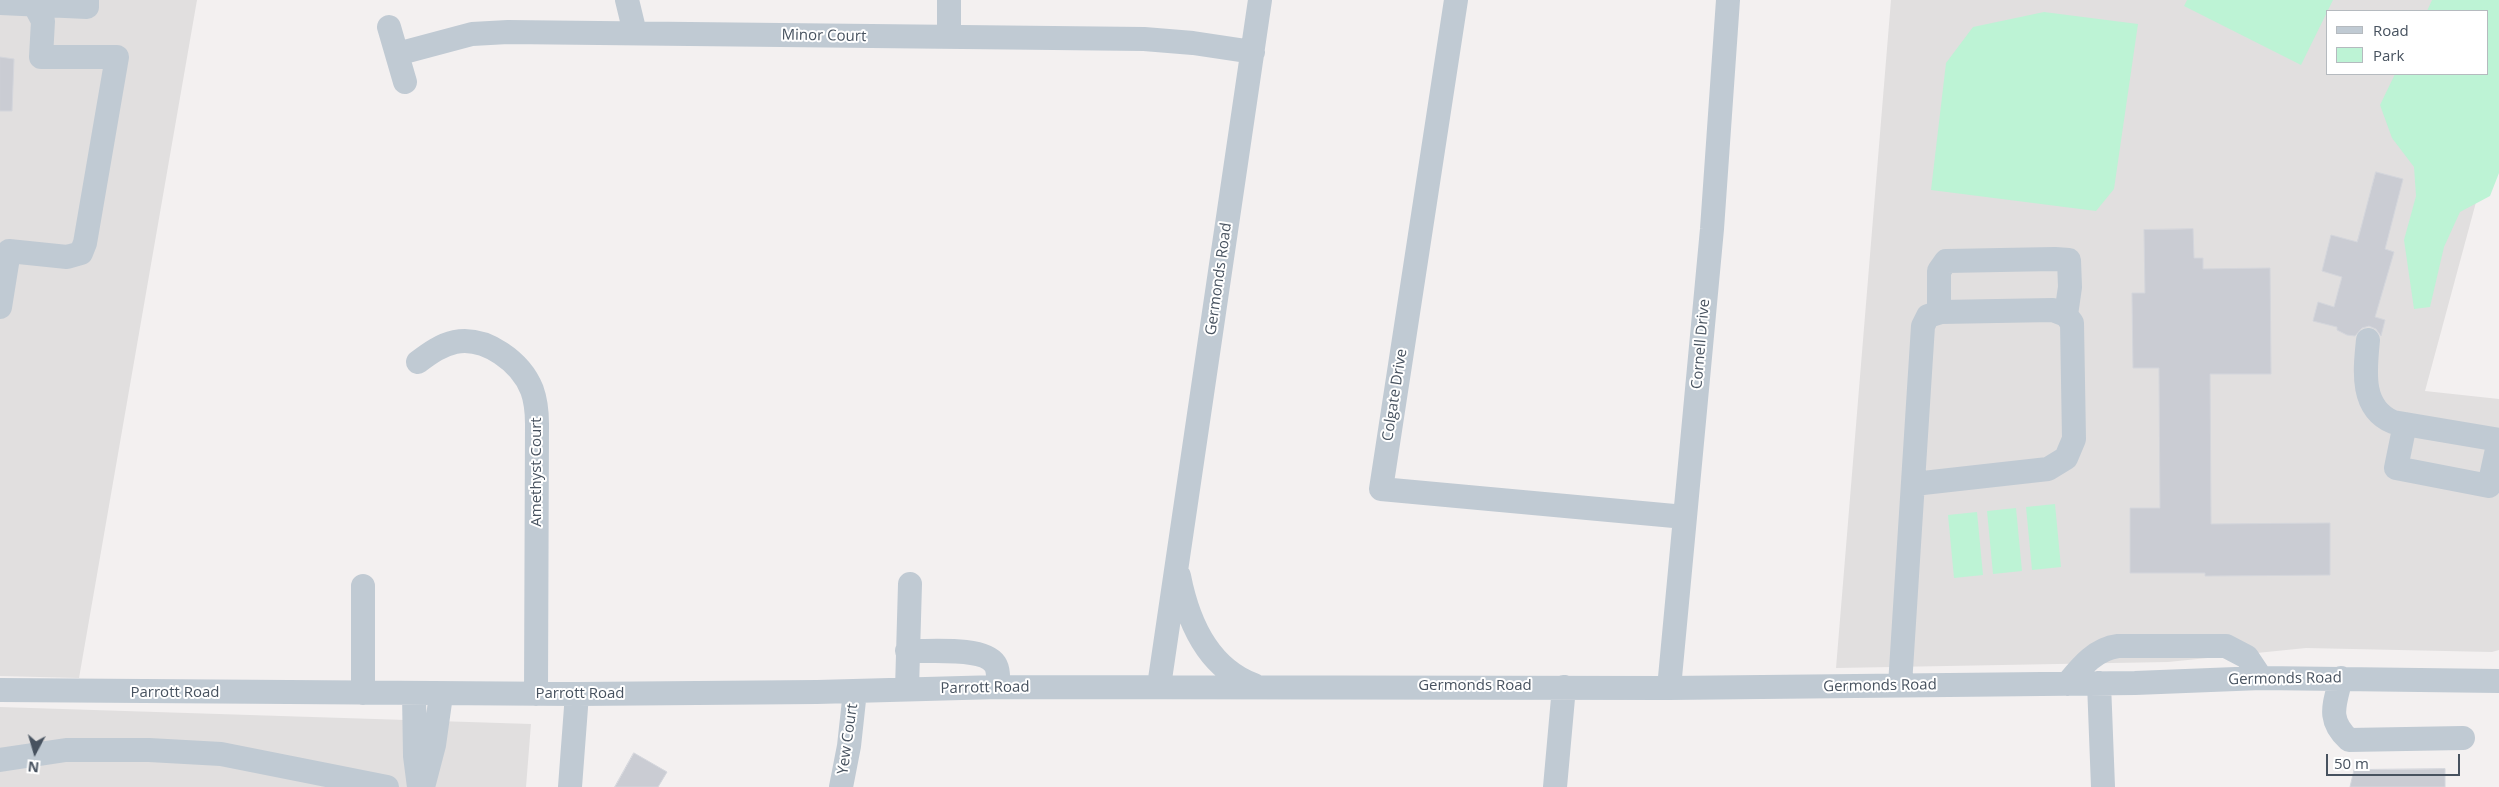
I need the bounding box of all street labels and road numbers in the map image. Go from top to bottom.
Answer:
street label: Minor Court [782,26,866,46]
street label: Germonds Road [1202,222,1236,336]
street label: Cornell Drive [1688,298,1714,390]
street label: Colgate Drive [1379,348,1411,442]
street label: Amethyst Court [528,417,546,527]
street label: Germonds Road [2228,669,2342,689]
street label: Germonds Road [1823,676,1937,696]
street label: Germonds Road [1418,677,1532,695]
street label: Parrott Road [940,678,1030,698]
street label: Parrott Road [130,684,220,702]
street label: Parrott Road [535,685,625,703]
street label: Yew Court [834,702,862,776]

